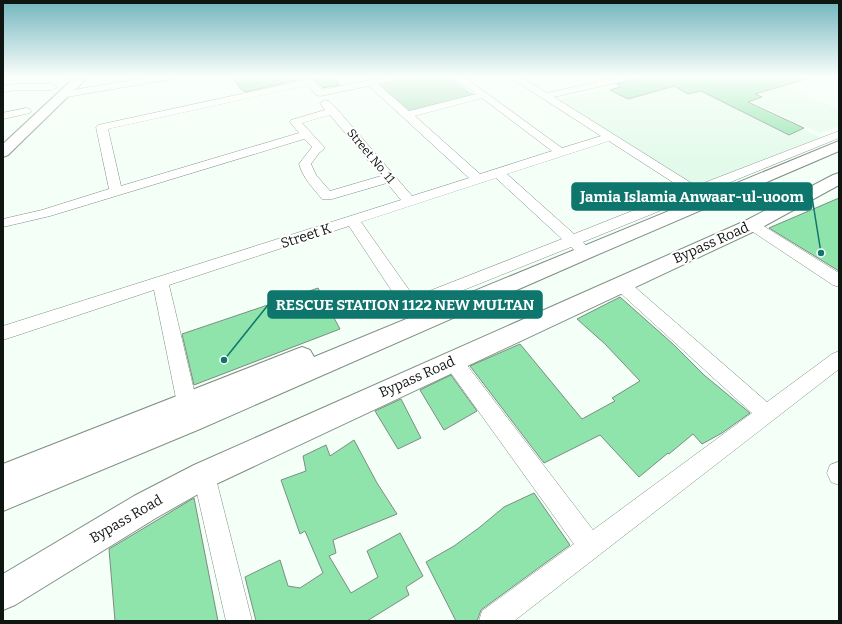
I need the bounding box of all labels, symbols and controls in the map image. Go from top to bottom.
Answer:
street label: Street No. 11 [344,126,398,186]
callout: Jamia Islamia Anwaar-ul-uoom [572,183,812,210]
text: Jamia Islamia Anwaar-ul-uoom [579,188,804,206]
street label: Bypass Road [671,219,751,267]
street label: Street K [279,220,334,252]
callout: RESCUE STATION 1122 NEW MULTAN [268,291,542,318]
text: RESCUE STATION 1122 NEW MULTAN [276,296,535,314]
street label: Bypass Road [377,353,457,401]
street label: Bypass Road [87,491,165,547]

